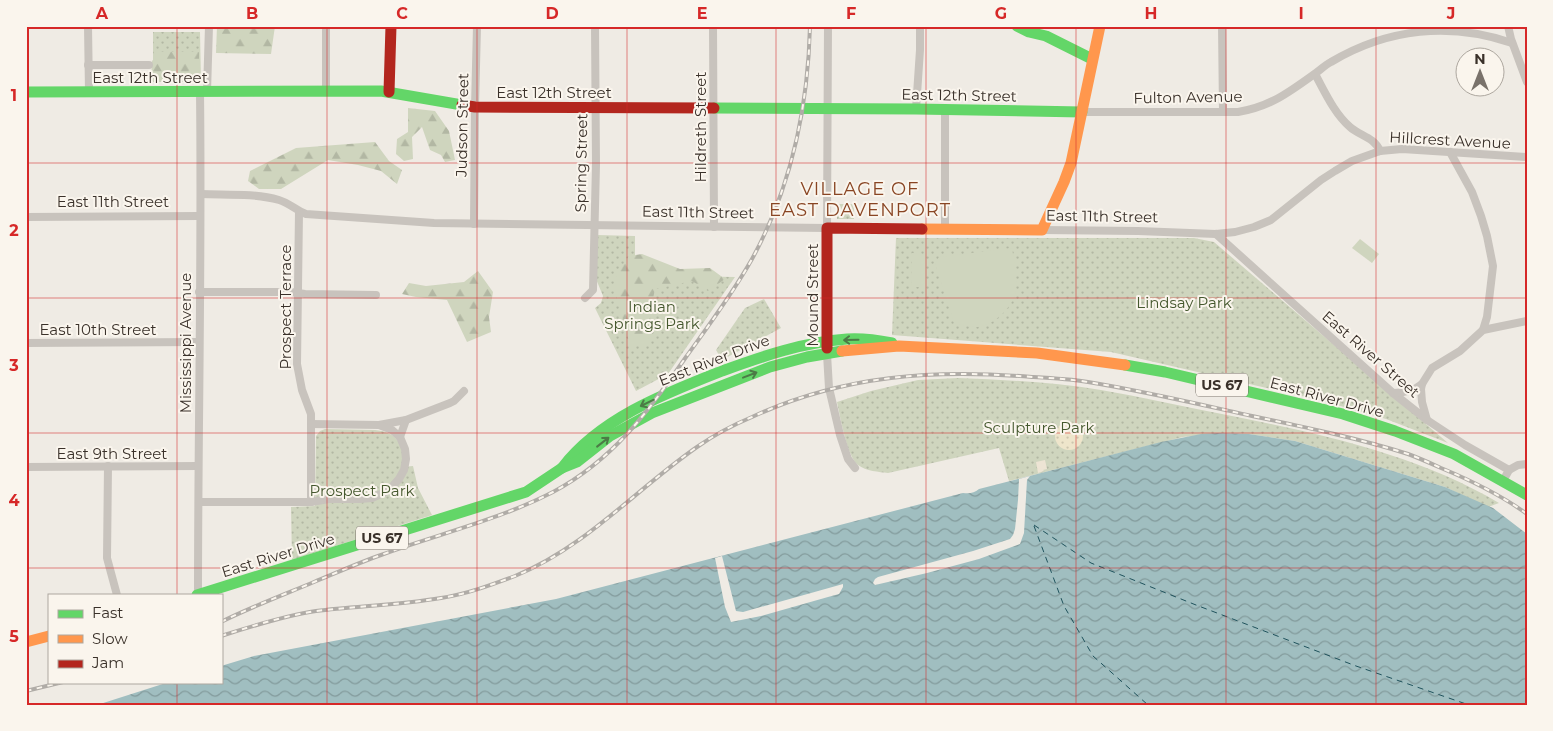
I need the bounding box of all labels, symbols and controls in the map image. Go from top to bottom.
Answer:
text: A [95,4,109,23]
text: B [246,4,258,23]
text: C [396,4,408,23]
text: D [545,4,559,23]
text: E [697,4,707,23]
text: F [846,4,856,23]
text: G [995,4,1007,23]
text: H [1145,4,1157,23]
text: I [1298,4,1304,23]
text: J [1446,4,1455,23]
north arrow [1456,48,1506,98]
text: N [1474,50,1486,68]
street label: East 12th Street [92,68,208,87]
street label: Hildreth Street [691,72,710,182]
street label: Judson Street [452,73,472,178]
street label: East 12th Street [496,83,612,102]
street label: East 12th Street [901,84,1017,106]
text: 1 [11,86,17,105]
street label: Fulton Avenue [1133,87,1243,107]
street label: Spring Street [571,113,591,213]
street label: Hillcrest Avenue [1389,127,1511,153]
district label: VILLAGE OF EAST DAVENPORT [769,178,951,221]
street label: East 11th Street [57,192,169,211]
street label: East 11th Street [642,202,754,222]
street label: East 11th Street [1046,206,1158,226]
text: 2 [9,221,19,240]
street label: Mound Street [803,243,822,347]
street label: Prospect Terrace [276,244,295,370]
street label: Mississippi Avenue [176,273,195,413]
park label: Lindsay Park [1136,293,1232,312]
park label: Indian Springs Park [604,297,700,333]
street label: East River Street [1318,306,1424,402]
street label: East 10th Street [39,320,157,339]
street label: East River Drive [656,330,772,390]
one-way arrow [843,335,859,344]
text: 3 [8,356,19,375]
one-way arrow [742,370,757,379]
street label: East River Drive [1268,373,1386,421]
road number: US 67 [1196,374,1248,396]
one-way arrow [640,399,655,408]
park label: Sculpture Park [983,418,1095,437]
one-way arrow [596,437,609,448]
street label: East 9th Street [57,444,167,463]
park label: Prospect Park [309,481,415,500]
text: 4 [8,491,20,510]
road number: US 67 [356,526,408,550]
street label: East River Drive [219,529,337,581]
legend [48,594,222,684]
text: Fast [92,603,123,622]
text: 5 [9,627,19,646]
text: Slow [92,629,128,648]
text: Jam [91,653,124,672]

